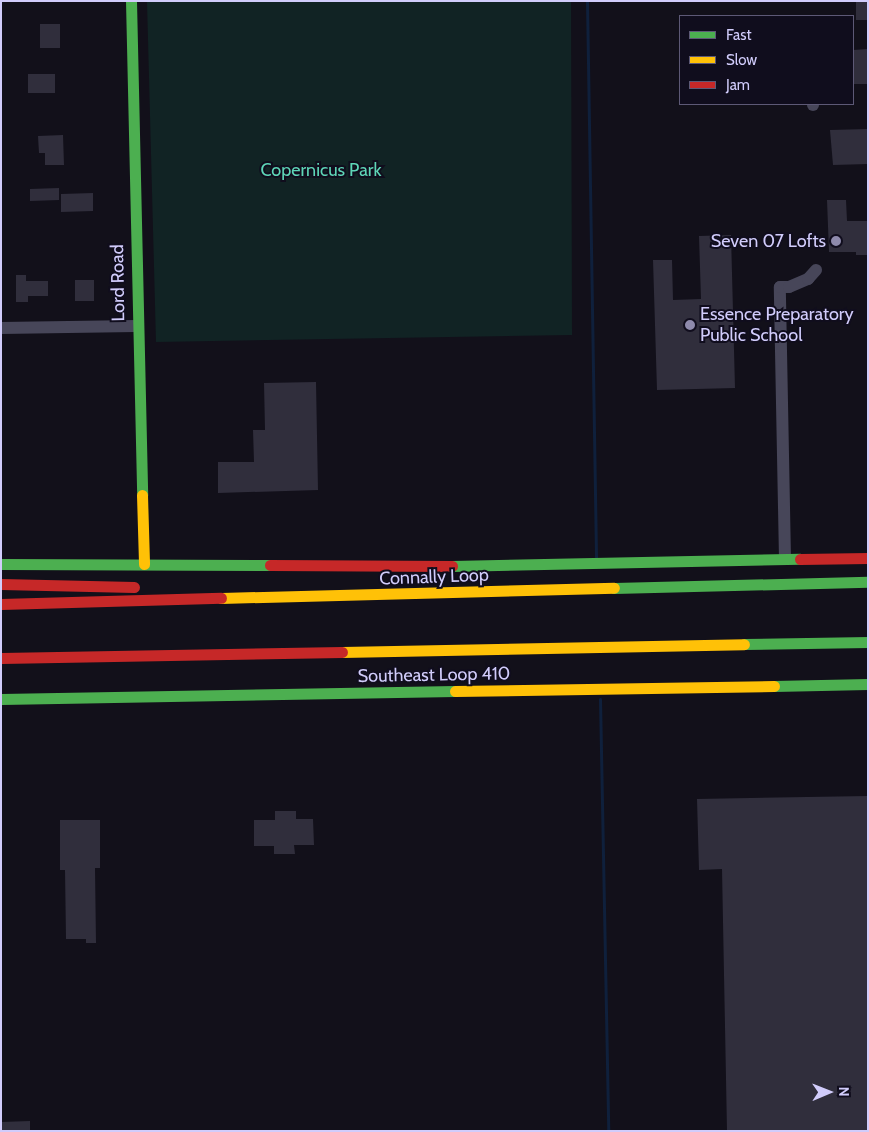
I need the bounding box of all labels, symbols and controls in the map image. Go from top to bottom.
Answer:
legend [679,15,854,105]
text: Fast [726,26,751,44]
text: Slow [726,51,757,69]
text: Jam [726,76,750,94]
park label: Copernicus Park [260,159,382,181]
place label: Seven 07 Lofts [711,230,826,252]
marker: Seven 07 Lofts [830,235,842,247]
street label: Lord Road [107,244,129,322]
place label: Essence Preparatory Public School [700,304,854,346]
marker: Essence Preparatory Public School [684,319,696,331]
street label: Connally Loop [379,564,489,590]
street label: Southeast Loop 410 [358,663,510,687]
north arrow [804,1067,854,1117]
text: N [835,1087,853,1097]

